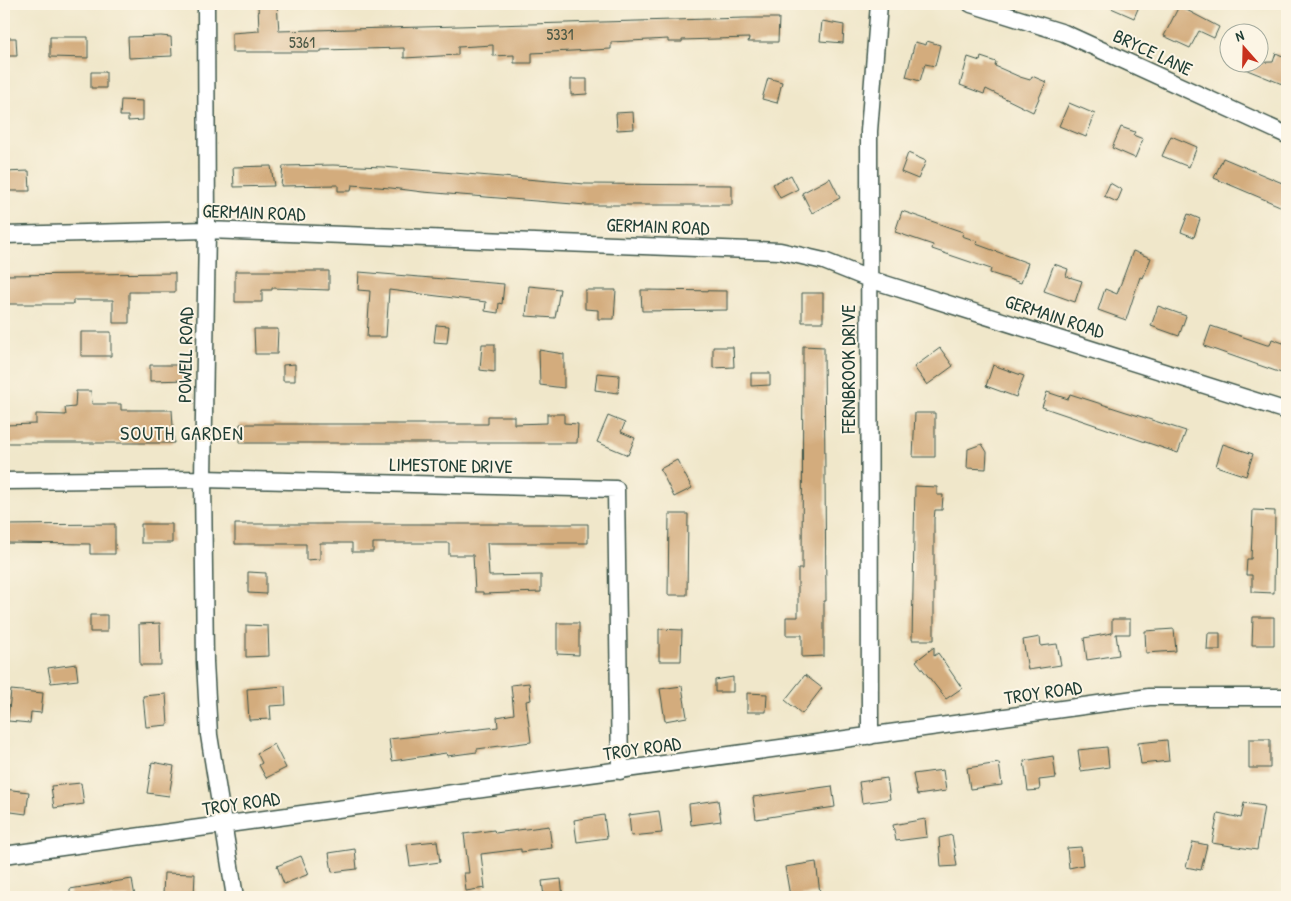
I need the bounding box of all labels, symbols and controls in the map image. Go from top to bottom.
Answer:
street label: BRYCE LANE [1109,22,1197,82]
north arrow [1218,22,1268,72]
house number: 5331 [547,23,574,45]
text: N [1233,25,1247,46]
house number: 5361 [289,31,315,53]
street label: GERMAIN ROAD [202,197,306,227]
street label: GERMAIN ROAD [606,211,710,241]
street label: GERMAIN ROAD [1002,288,1108,344]
street label: FERNBROOK DRIVE [835,304,861,435]
street label: POWELL ROAD [171,307,199,403]
district label: SOUTH GARDEN [120,419,244,446]
street label: LIMESTONE DRIVE [389,451,514,479]
street label: TROY ROAD [1002,674,1084,710]
street label: TROY ROAD [601,730,683,766]
street label: TROY ROAD [200,785,282,821]

